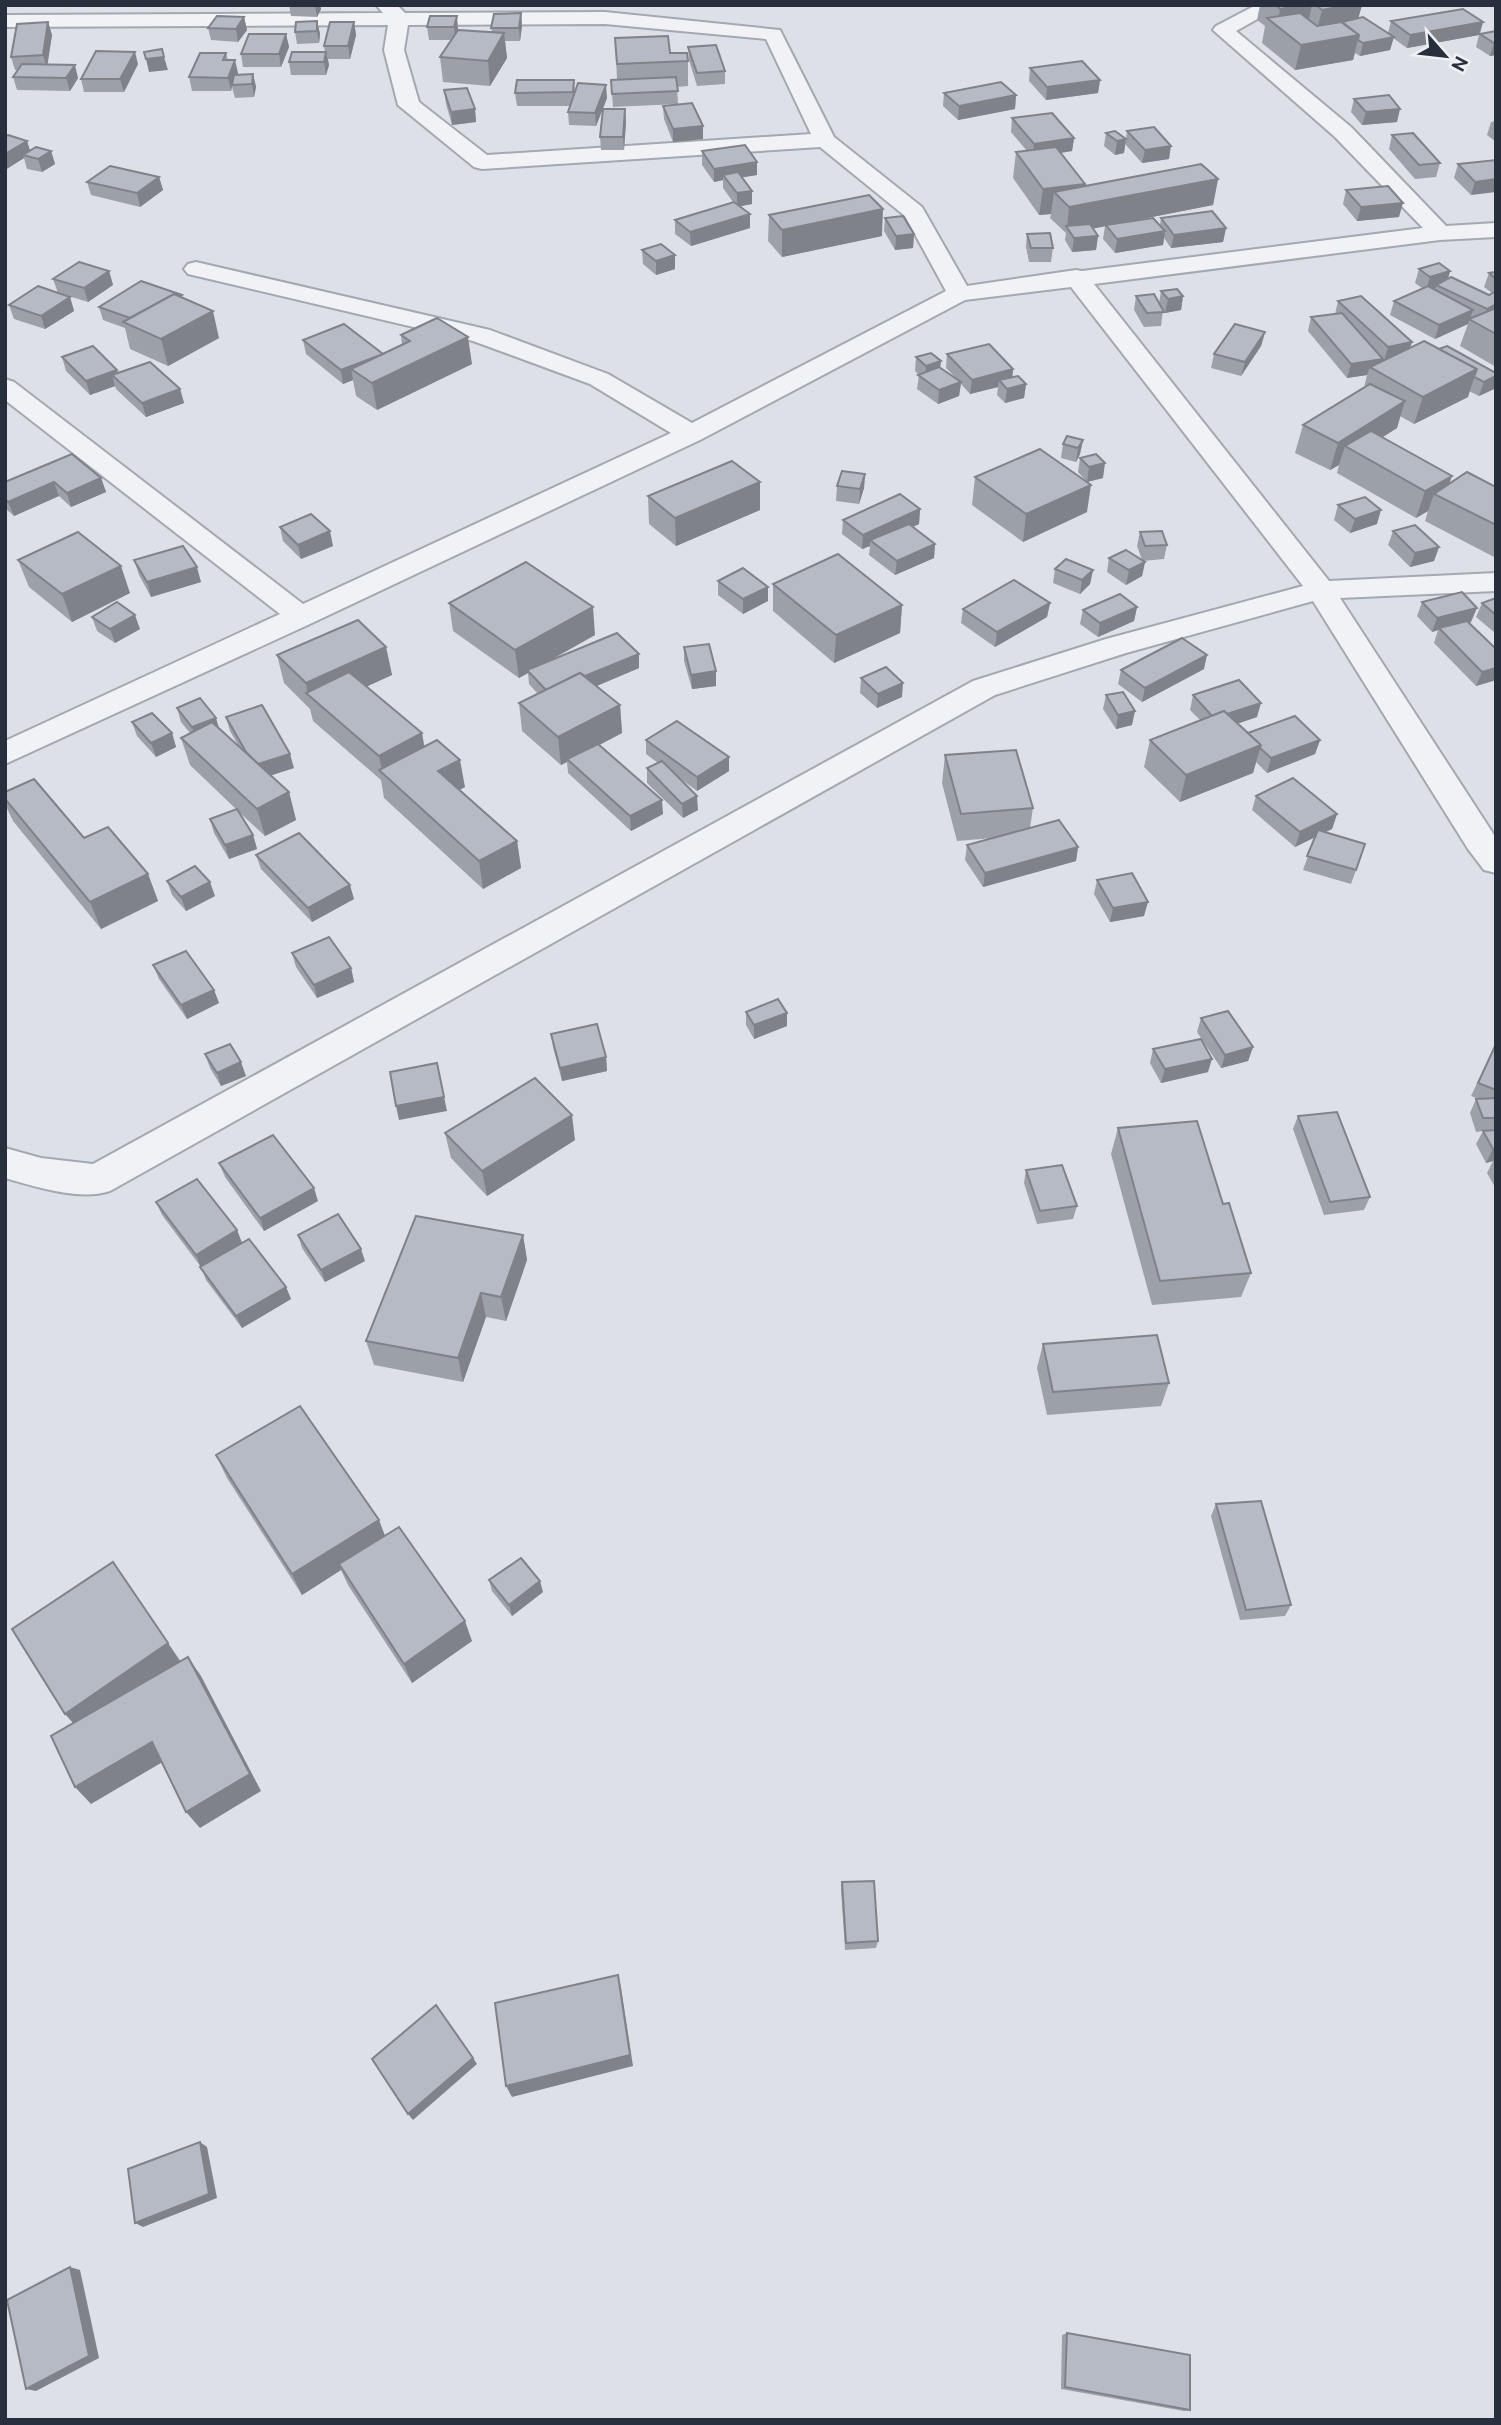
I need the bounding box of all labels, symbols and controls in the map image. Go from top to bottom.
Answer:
north arrow [1410,21,1480,91]
text: N [1447,53,1473,75]

